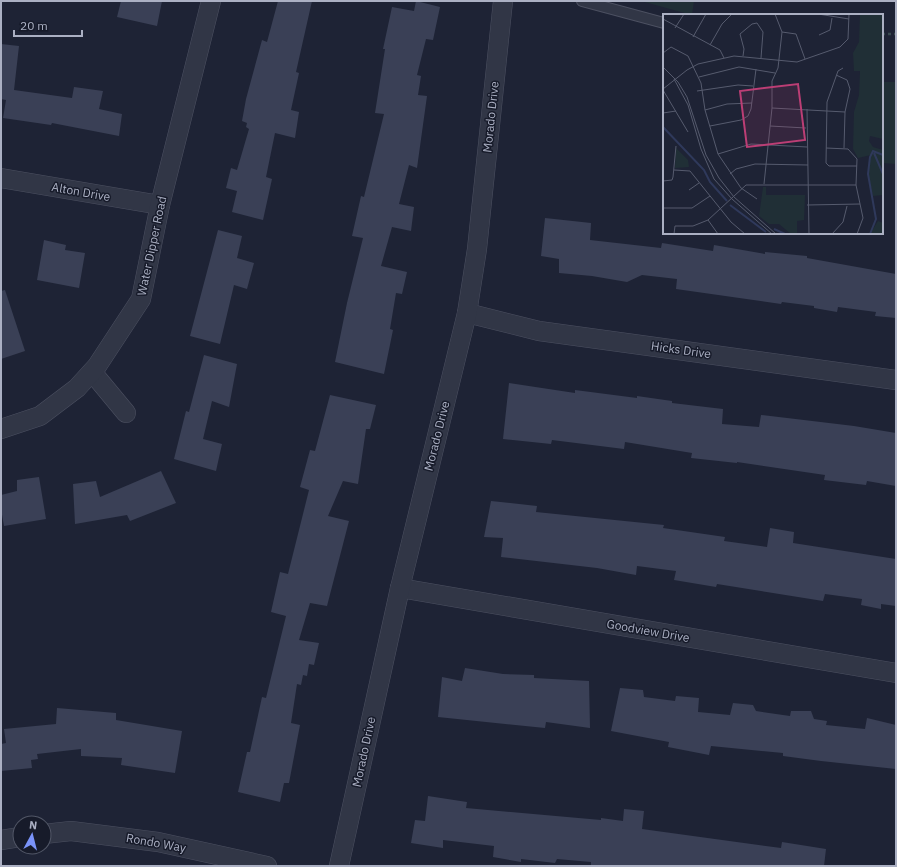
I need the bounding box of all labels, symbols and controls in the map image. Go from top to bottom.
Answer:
scale bar [14,12,82,38]
inset map [663,14,883,234]
text: 20 m [20,18,48,33]
street label: Morado Drive [479,80,502,153]
street label: Alton Drive [51,179,112,204]
street label: Water Dipper Road [134,195,169,297]
street label: Hicks Drive [650,338,712,361]
street label: Morado Drive [421,399,453,472]
street label: Goodview Drive [605,616,691,645]
street label: Morado Drive [349,715,378,788]
north arrow [12,815,52,855]
text: N [28,818,38,833]
street label: Rondo Way [125,830,187,855]

